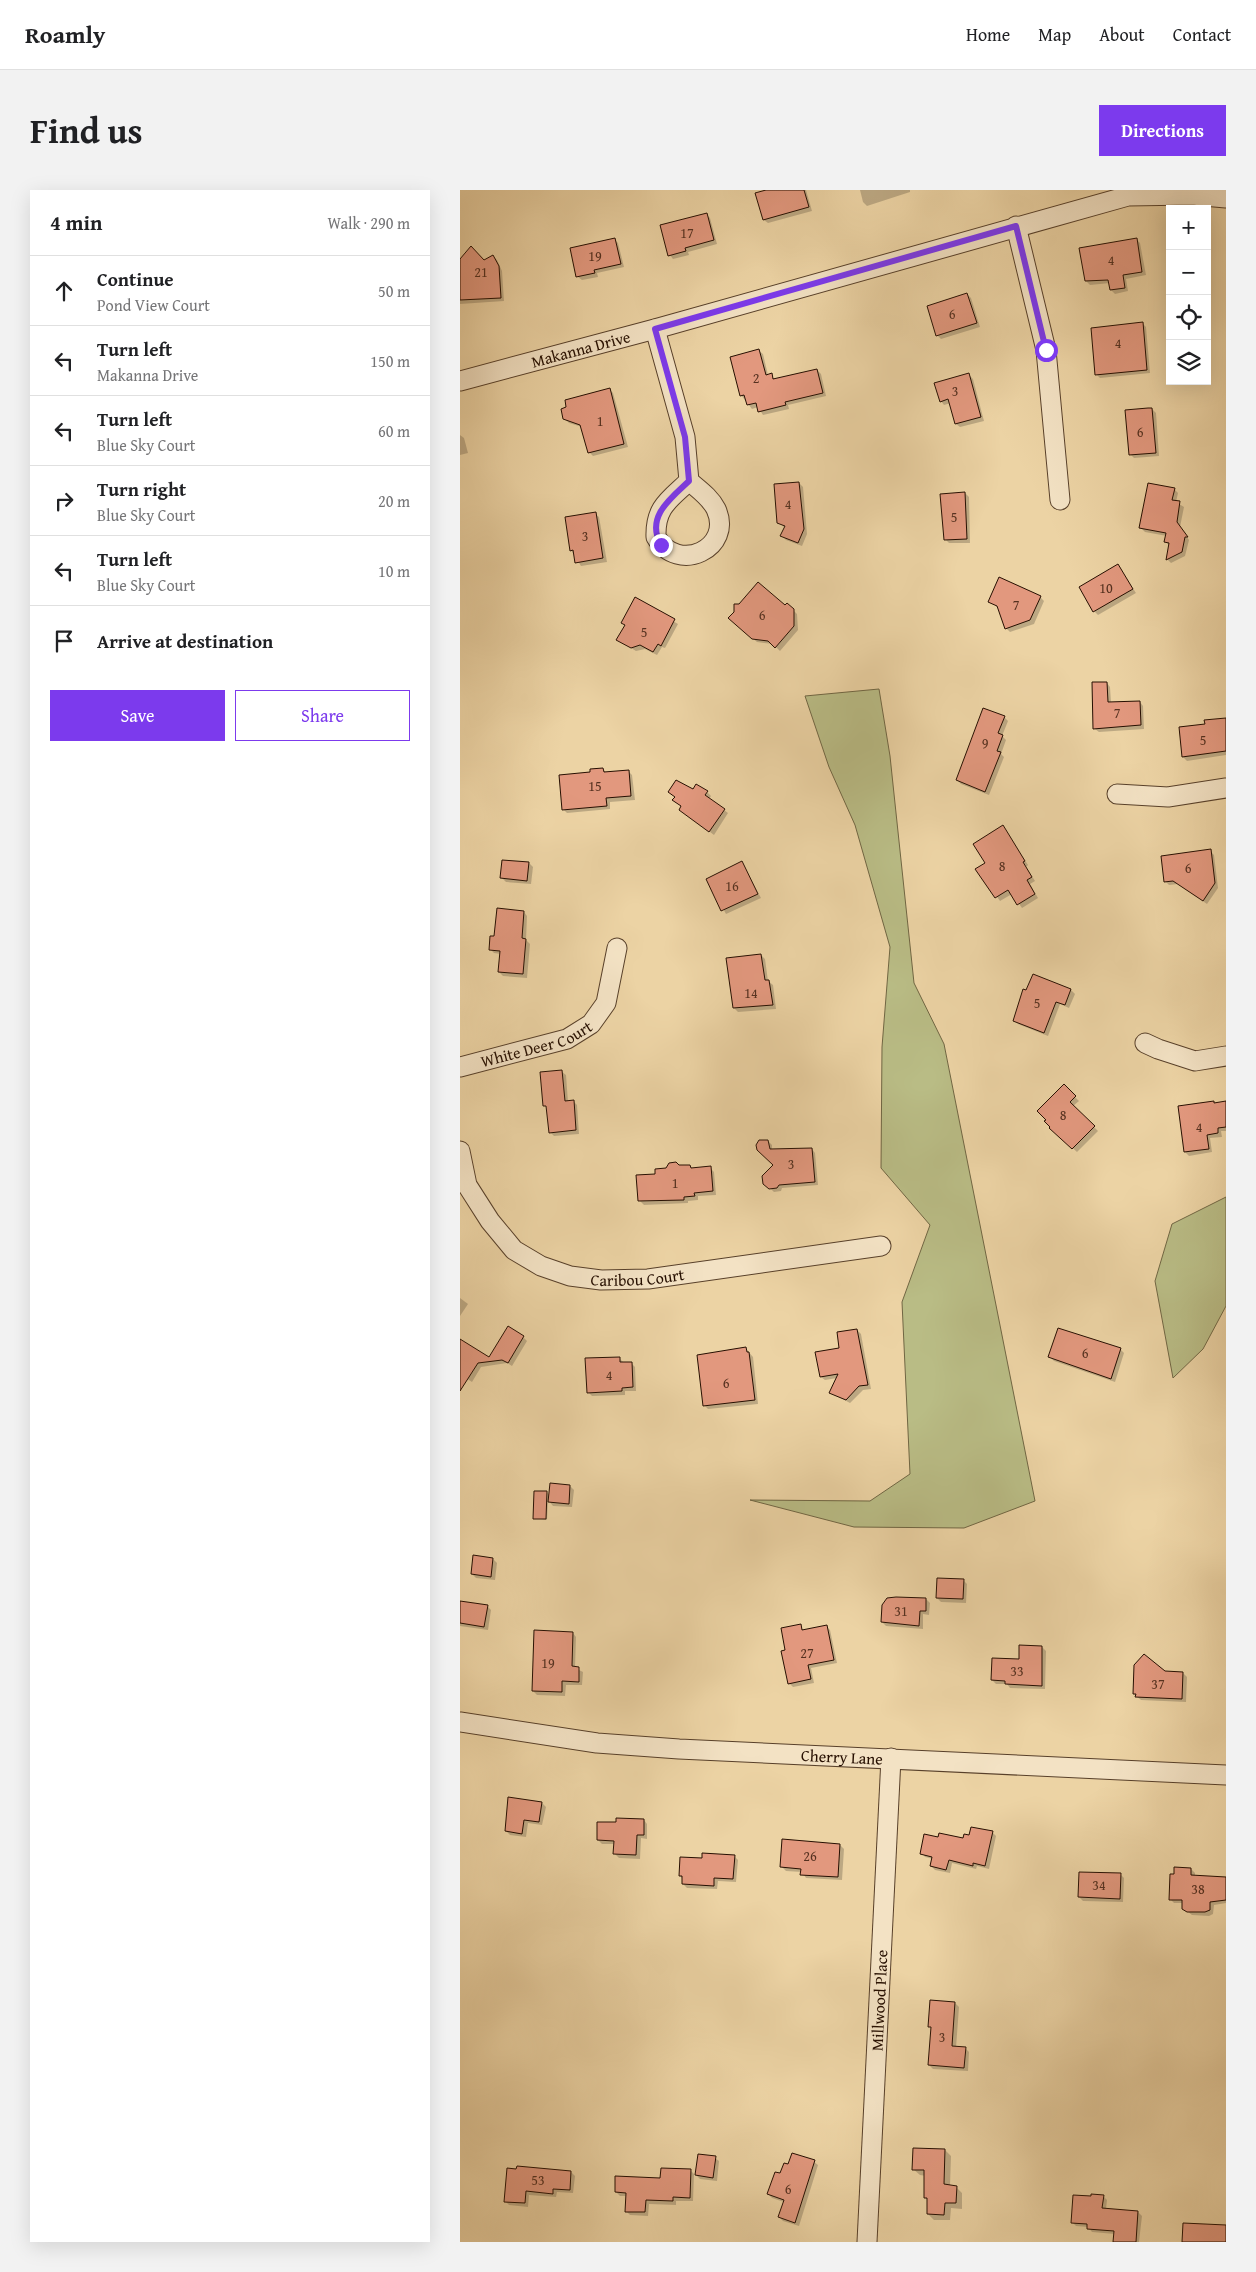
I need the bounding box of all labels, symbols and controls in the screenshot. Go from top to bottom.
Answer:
text: Roamly [25,17,105,52]
text: Home [966,21,1010,48]
text: Map [1038,21,1071,48]
text: About [1099,21,1145,48]
text: Contact [1173,21,1231,48]
text: Find us [30,105,143,156]
button: Directions [1099,105,1226,156]
map controls [1166,205,1211,385]
button: + [1166,205,1211,250]
text: 4 min [50,207,102,238]
text: Walk · 290 m [327,211,410,235]
house number: 17 [680,223,694,243]
house number: 19 [588,246,602,266]
house number: 4 [1108,250,1115,270]
button: − [1166,250,1211,295]
house number: 21 [474,262,488,282]
text: Continue [97,265,174,293]
icon: ahead [50,277,78,305]
text: 50 m [378,279,410,303]
text: Pond View Court [97,293,210,317]
button: locate [1166,295,1211,340]
house number: 6 [949,304,956,324]
street label: Makanna Drive [529,324,633,373]
house number: 4 [1115,333,1122,353]
text: Turn left [97,335,172,363]
route start [1035,339,1058,362]
button: layers [1166,340,1211,385]
icon: left [50,347,78,375]
text: 150 m [370,349,410,373]
text: Makanna Drive [97,363,198,387]
house number: 2 [753,368,759,388]
house number: 3 [952,381,958,401]
text: Turn left [97,405,172,433]
house number: 1 [597,411,603,431]
icon: left [50,417,78,445]
text: 60 m [378,419,410,443]
house number: 6 [1137,422,1144,442]
text: Blue Sky Court [97,433,195,457]
text: Turn right [97,475,186,503]
icon: right [50,487,78,515]
text: 20 m [378,489,410,513]
house number: 4 [785,494,792,514]
text: Blue Sky Court [97,503,195,527]
house number: 5 [951,507,957,527]
house number: 3 [582,526,588,546]
route end [650,534,673,557]
text: Turn left [97,545,172,573]
icon: left [50,557,78,585]
text: 10 m [378,559,410,583]
text: Blue Sky Court [97,573,195,597]
house number: 10 [1099,578,1113,598]
house number: 7 [1013,595,1020,615]
house number: 6 [759,605,766,625]
house number: 5 [641,622,647,642]
icon: arrive [50,627,78,655]
text: Arrive at destination [97,627,273,655]
button: Save [50,690,225,741]
button: Share [235,690,410,741]
house number: 7 [1114,703,1121,723]
house number: 5 [1200,730,1206,750]
house number: 9 [982,733,989,753]
house number: 15 [588,776,602,796]
house number: 8 [999,856,1006,876]
house number: 6 [1185,858,1192,878]
house number: 16 [725,876,739,896]
house number: 14 [744,983,758,1003]
house number: 5 [1034,993,1040,1013]
street label: White Deer Court [478,1014,597,1073]
house number: 8 [1060,1105,1067,1125]
house number: 4 [1196,1117,1203,1137]
house number: 3 [788,1154,794,1174]
house number: 1 [672,1173,678,1193]
street label: Caribou Court [589,1262,686,1292]
house number: 6 [1082,1343,1089,1363]
house number: 4 [606,1365,613,1385]
house number: 6 [723,1373,730,1393]
house number: 31 [894,1601,908,1621]
house number: 27 [800,1643,814,1663]
house number: 19 [541,1653,555,1673]
house number: 33 [1010,1661,1024,1681]
house number: 37 [1151,1674,1165,1694]
street label: Cherry Lane [801,1743,883,1771]
house number: 26 [803,1846,817,1866]
house number: 34 [1092,1875,1106,1895]
house number: 38 [1191,1879,1205,1899]
street label: Millwood Place [864,1949,893,2052]
house number: 3 [939,2027,945,2047]
house number: 53 [531,2170,545,2190]
house number: 6 [785,2179,792,2199]

